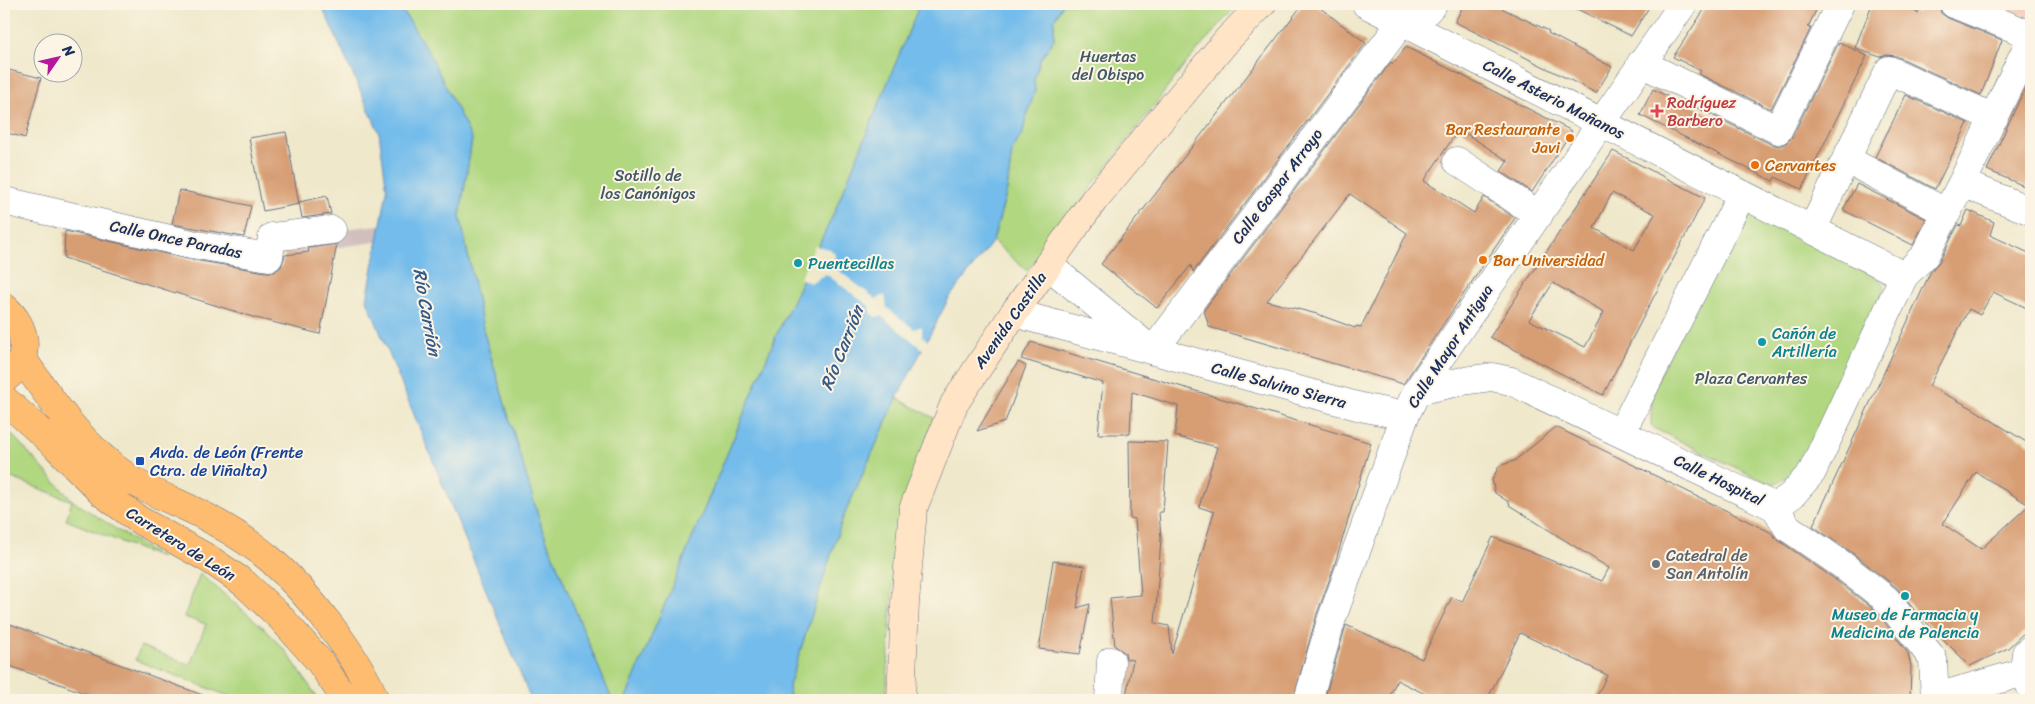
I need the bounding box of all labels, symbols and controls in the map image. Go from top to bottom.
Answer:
north arrow [32,32,82,82]
text: N [55,39,82,62]
park label: Huertas del Obispo [1072,42,1144,89]
street label: Calle Asterio Mañanos [1478,51,1631,148]
place label: Rodríguez Barbero [1667,88,1737,135]
marker: Rodríguez Barbero [1651,105,1663,117]
place label: Bar Restaurante Javi [1445,115,1561,162]
street label: Calle Gaspar Arroyo [1224,122,1331,250]
marker: Bar Restaurante Javi [1564,132,1576,144]
place label: Cervantes [1765,151,1837,180]
marker: Cervantes [1749,159,1761,171]
park label: Sotillo de los Canónigos [601,161,696,208]
street label: Calle Once Paradas [107,211,245,267]
place label: Bar Universidad [1493,246,1605,275]
place label: Puentecillas [808,249,894,278]
marker: Bar Universidad [1477,254,1489,266]
marker: Puentecillas [792,257,804,269]
street label: Avenida Castilla [965,265,1055,376]
water label: Río Carrión [404,266,451,361]
street label: Calle Mayor Antigua [1399,278,1501,414]
water label: Río Carrión [811,299,874,395]
place label: Cañón de Artillería [1771,319,1837,366]
marker: Cañón de Artillería [1756,336,1768,348]
street label: Calle Salvino Sierra [1208,353,1351,417]
park label: Plaza Cervantes [1695,364,1808,393]
place label: Avda. de León (Frente Ctra. de Viñalta) [149,438,303,485]
street label: Calle Hospital [1669,446,1770,515]
marker: Avda. de León (Frente Ctra. de Viñalta) [134,455,146,467]
street label: Carretera de León [120,499,242,590]
place label: Catedral de San Antolín [1666,541,1749,588]
marker: Catedral de San Antolín [1650,558,1662,570]
marker: Museo de Farmacia y Medicina de Palencia [1899,590,1911,602]
place label: Museo de Farmacia y Medicina de Palencia [1831,600,1979,647]

